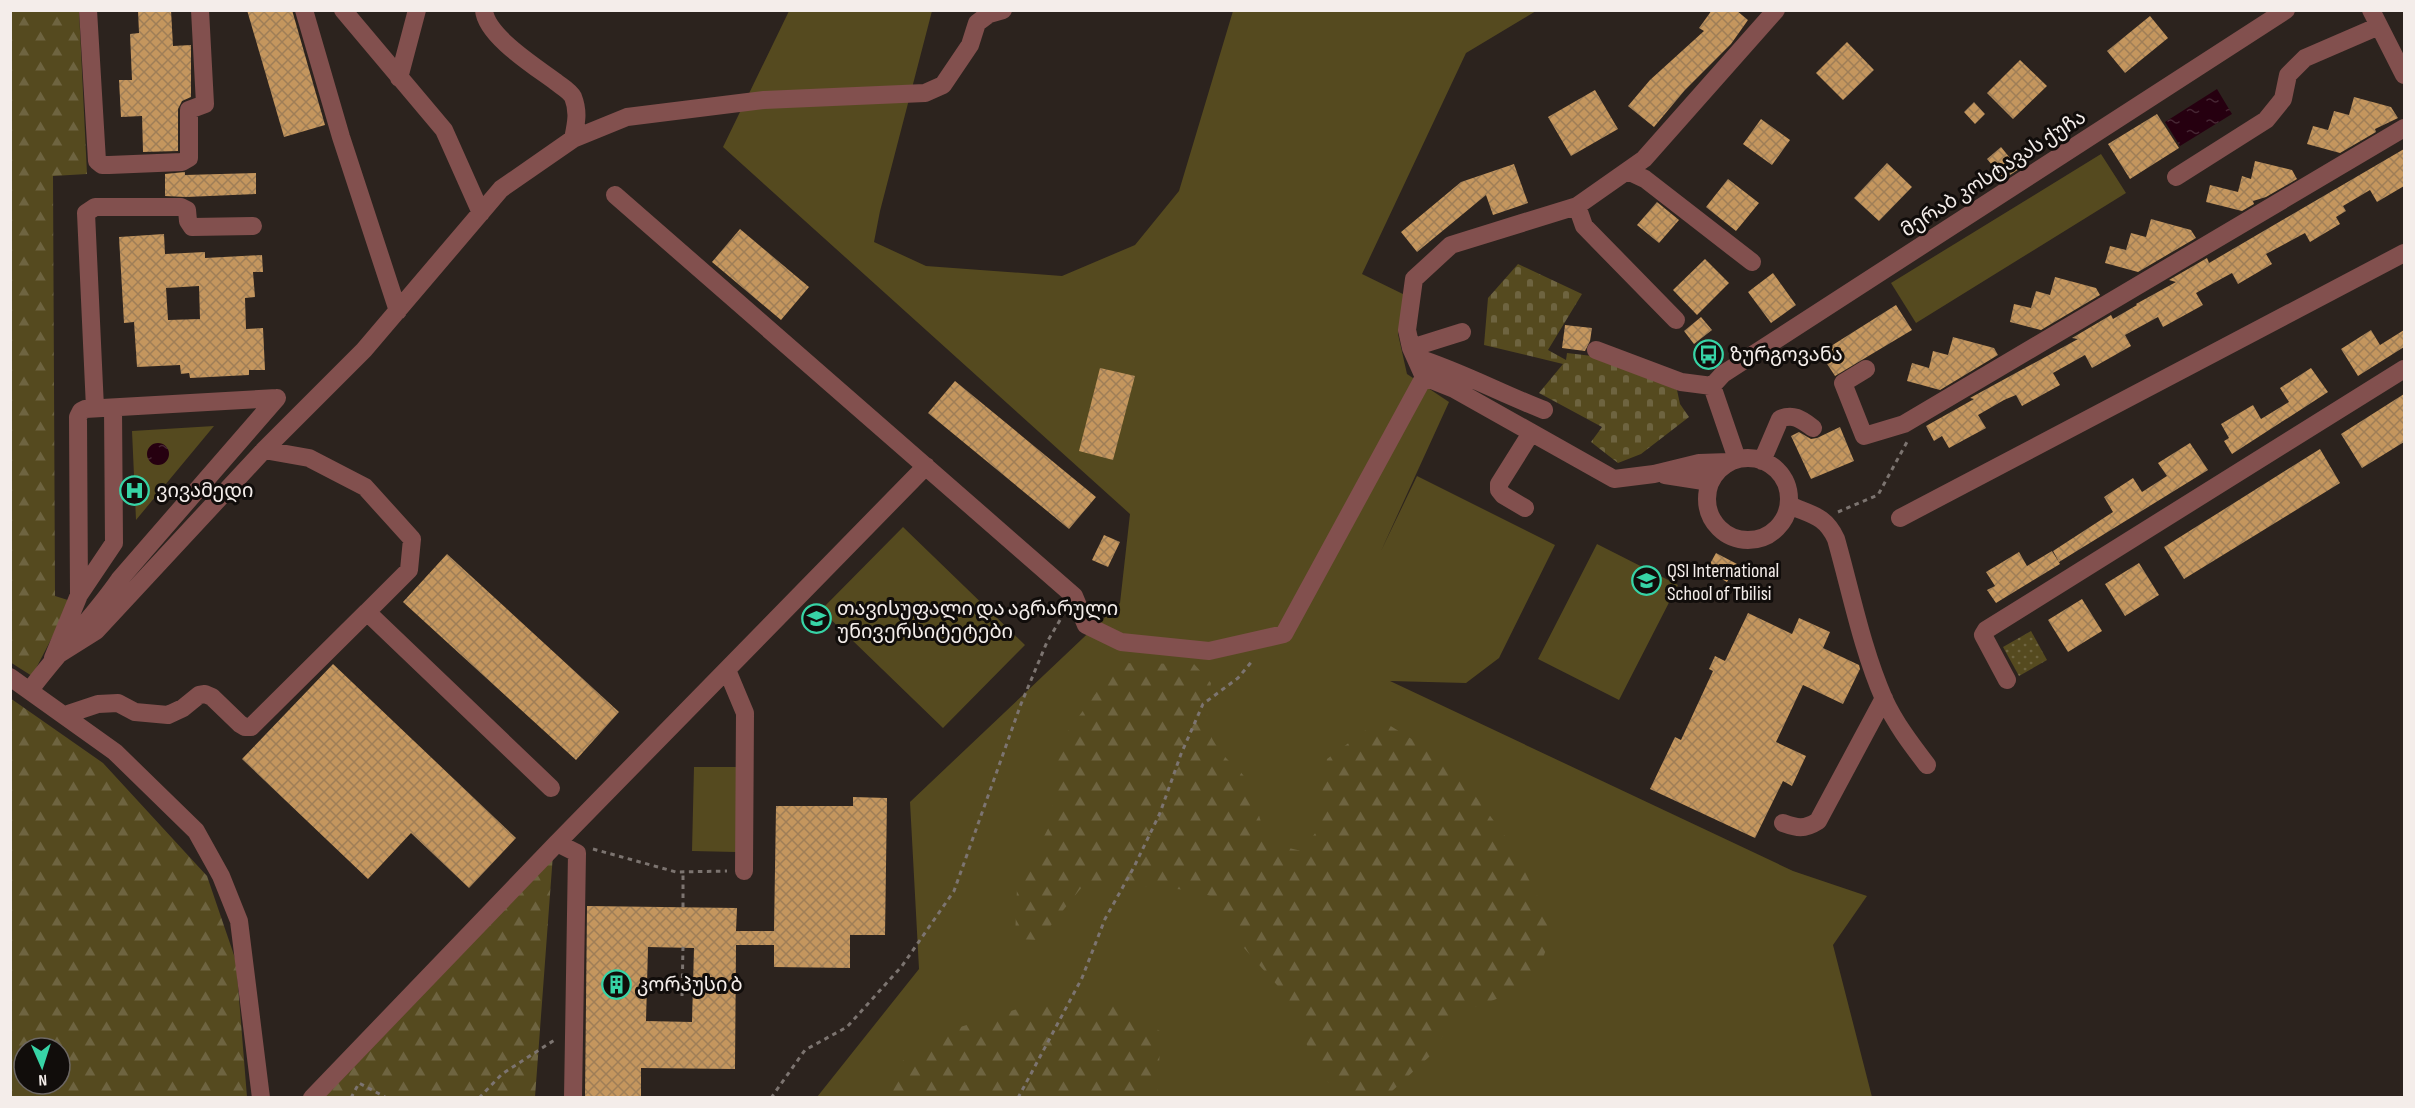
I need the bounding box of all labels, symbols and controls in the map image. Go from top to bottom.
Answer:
street label: მერაბ კოსტავას ქუჩა [1897,105,2090,243]
bus stop icon: ზურგოვანა [1693,338,1725,370]
place label: ზურგოვანა [1730,343,1843,367]
hospital icon: ვივამედი [119,474,151,506]
place label: ვივამედი [156,479,253,503]
place label: QSI International School of Tbilisi [1667,559,1779,606]
school or university icon: QSI International School of Tbilisi [1630,565,1662,597]
place label: თავისუფალი და აგრარული უნივერსიტეტები [837,597,1118,644]
school or university icon: თავისუფალი და აგრარული უნივერსიტეტები [800,603,832,635]
building icon: კორპუსი ბ [600,968,632,1000]
place label: კორპუსი ბ [637,973,743,997]
north arrow [12,1036,72,1096]
text: N [38,1070,47,1089]

